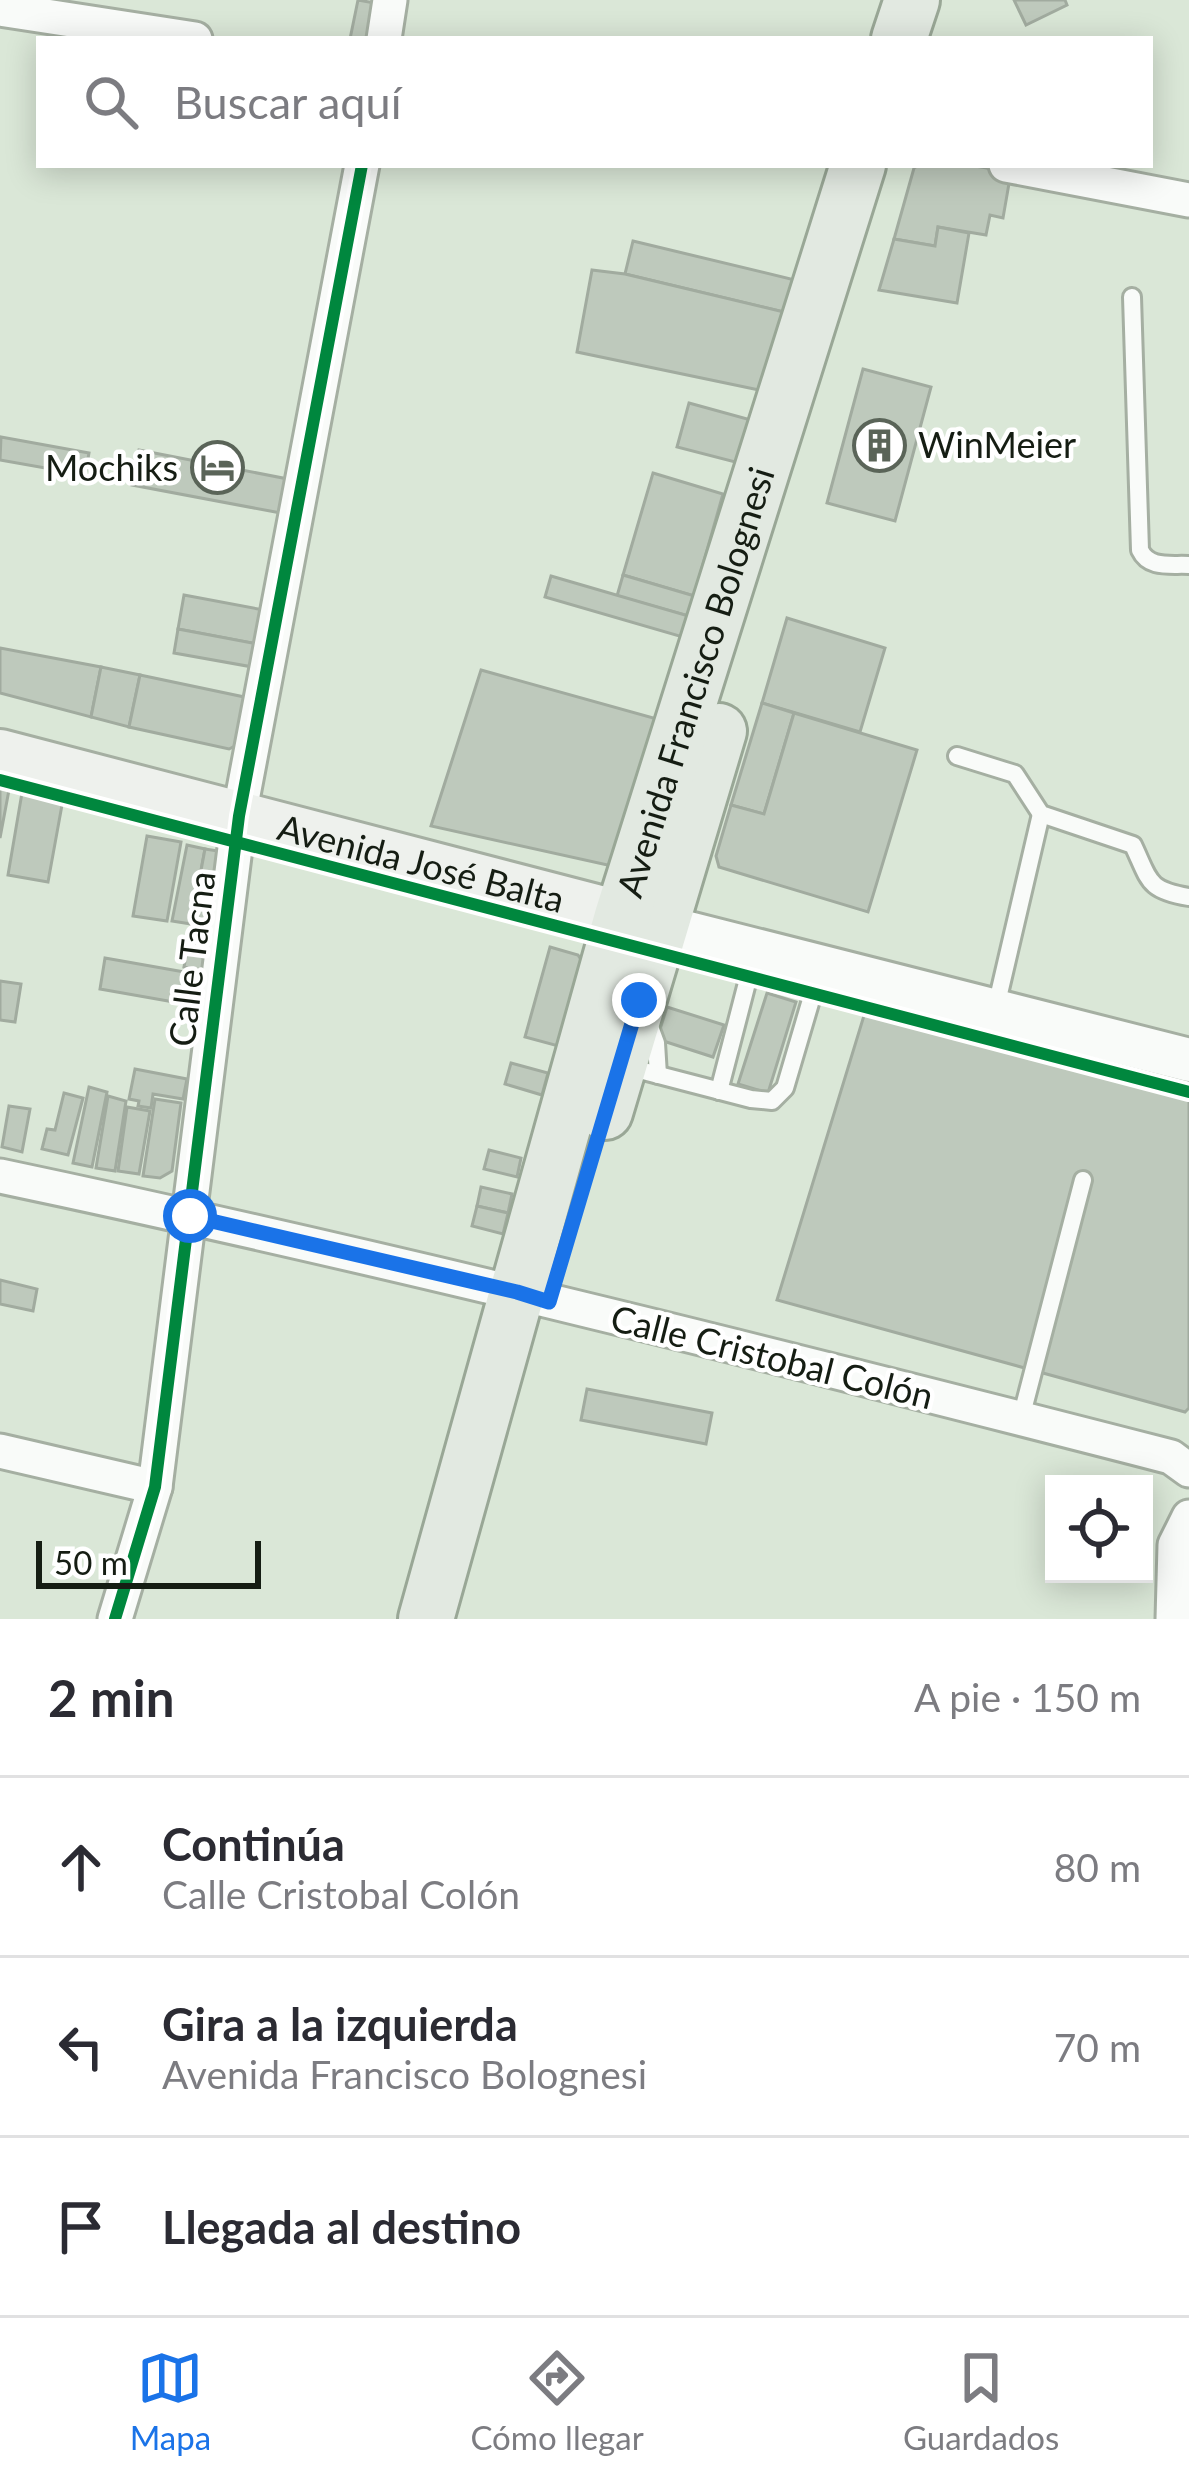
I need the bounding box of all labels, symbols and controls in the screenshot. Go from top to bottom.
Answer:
search box [36,36,1153,168]
icon: search [78,69,144,135]
text: Buscar aquí [174,75,401,129]
building icon: WinMeier [851,417,907,473]
place label: WinMeier [918,422,1076,466]
hotel icon: Mochiks [189,440,245,496]
place label: Mochiks [45,445,178,489]
street label: Avenida Francisco Bolognesi [606,461,783,902]
street label: Avenida José Balta [273,804,569,921]
street label: Calle Tacna [158,869,224,1049]
route end [612,973,666,1027]
route start [163,1189,217,1243]
street label: Calle Cristobal Colón [607,1295,938,1417]
map controls [1045,1475,1153,1583]
button: locate [1045,1475,1153,1583]
scale bar [36,1535,261,1588]
text: 50 m [54,1542,128,1582]
text: 2 min [48,1667,174,1728]
text: A pie · 150 m [914,1674,1141,1720]
text: Continúa [162,1817,345,1871]
icon: ahead [48,1834,114,1900]
text: 80 m [1054,1844,1141,1890]
text: Calle Cristobal Colón [162,1871,520,1917]
text: Gira a la izquierda [162,1997,518,2051]
icon: left [48,2014,114,2080]
text: 70 m [1054,2024,1141,2070]
text: Avenida Francisco Bolognesi [162,2051,647,2097]
icon: arrive [48,2194,114,2260]
text: Llegada al destino [162,2200,521,2254]
tab: Mapa [130,2345,211,2457]
tab: Cómo llegar [470,2345,644,2457]
tab: Guardados [903,2345,1059,2457]

